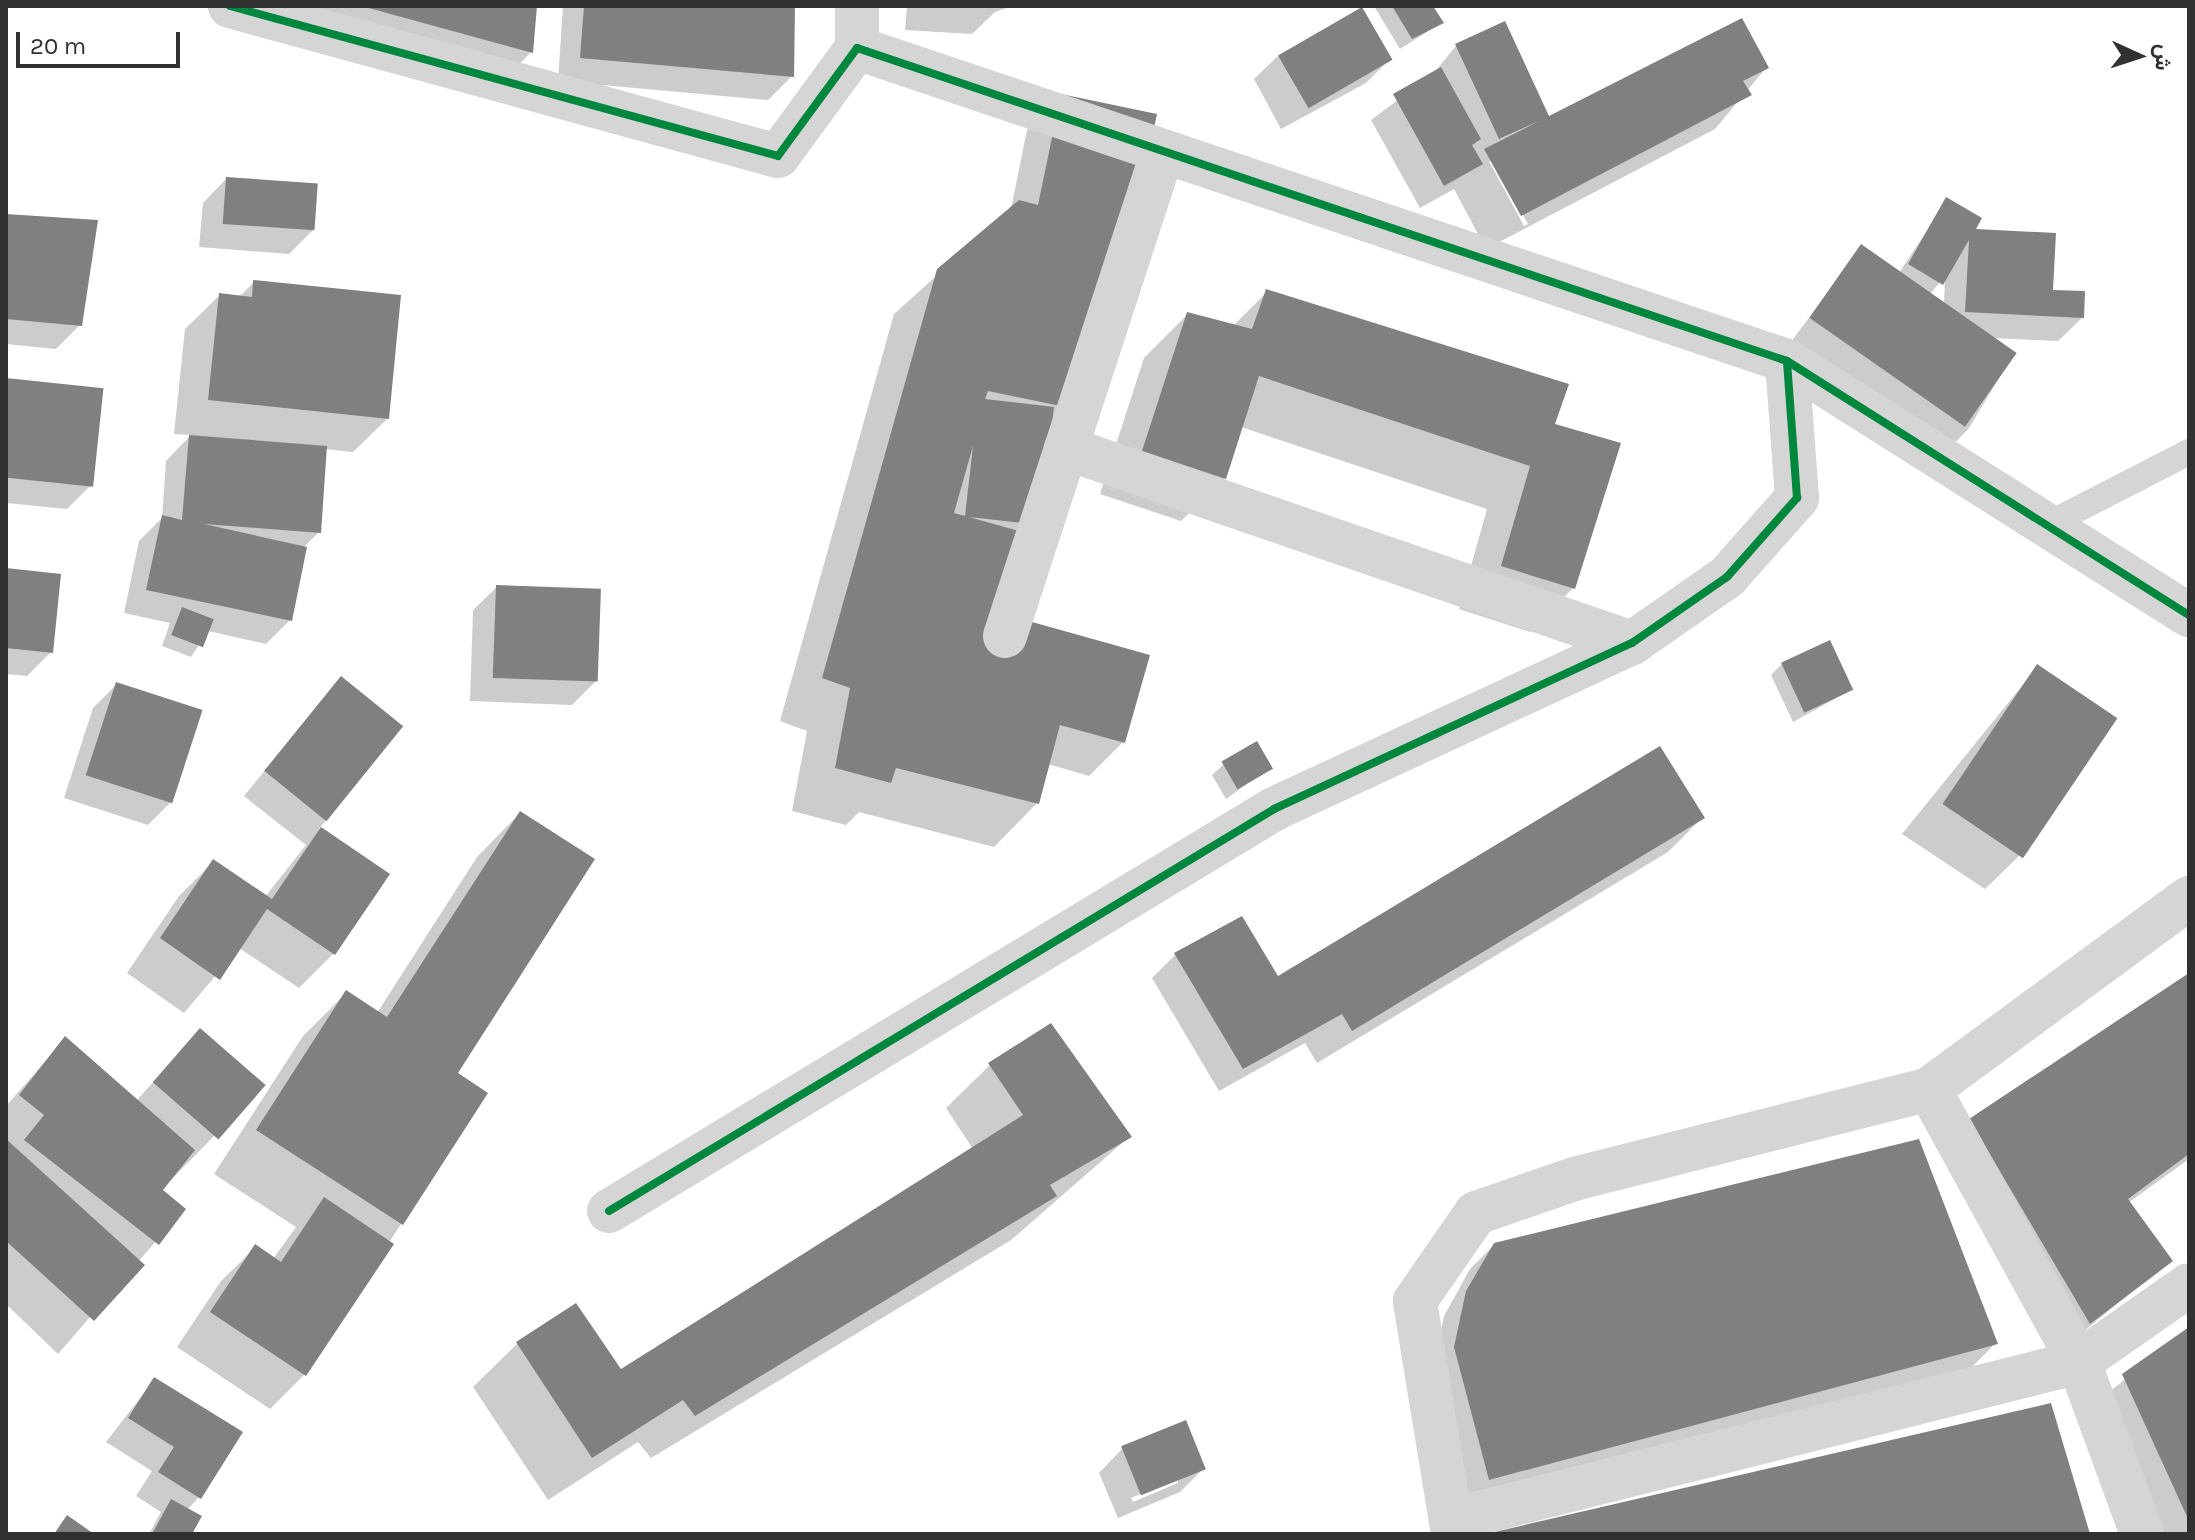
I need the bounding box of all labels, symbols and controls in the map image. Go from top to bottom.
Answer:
scale bar [20,16,184,66]
north arrow [2099,16,2179,96]
text: 20 m [30,32,86,60]
text: ش [2149,43,2177,71]

